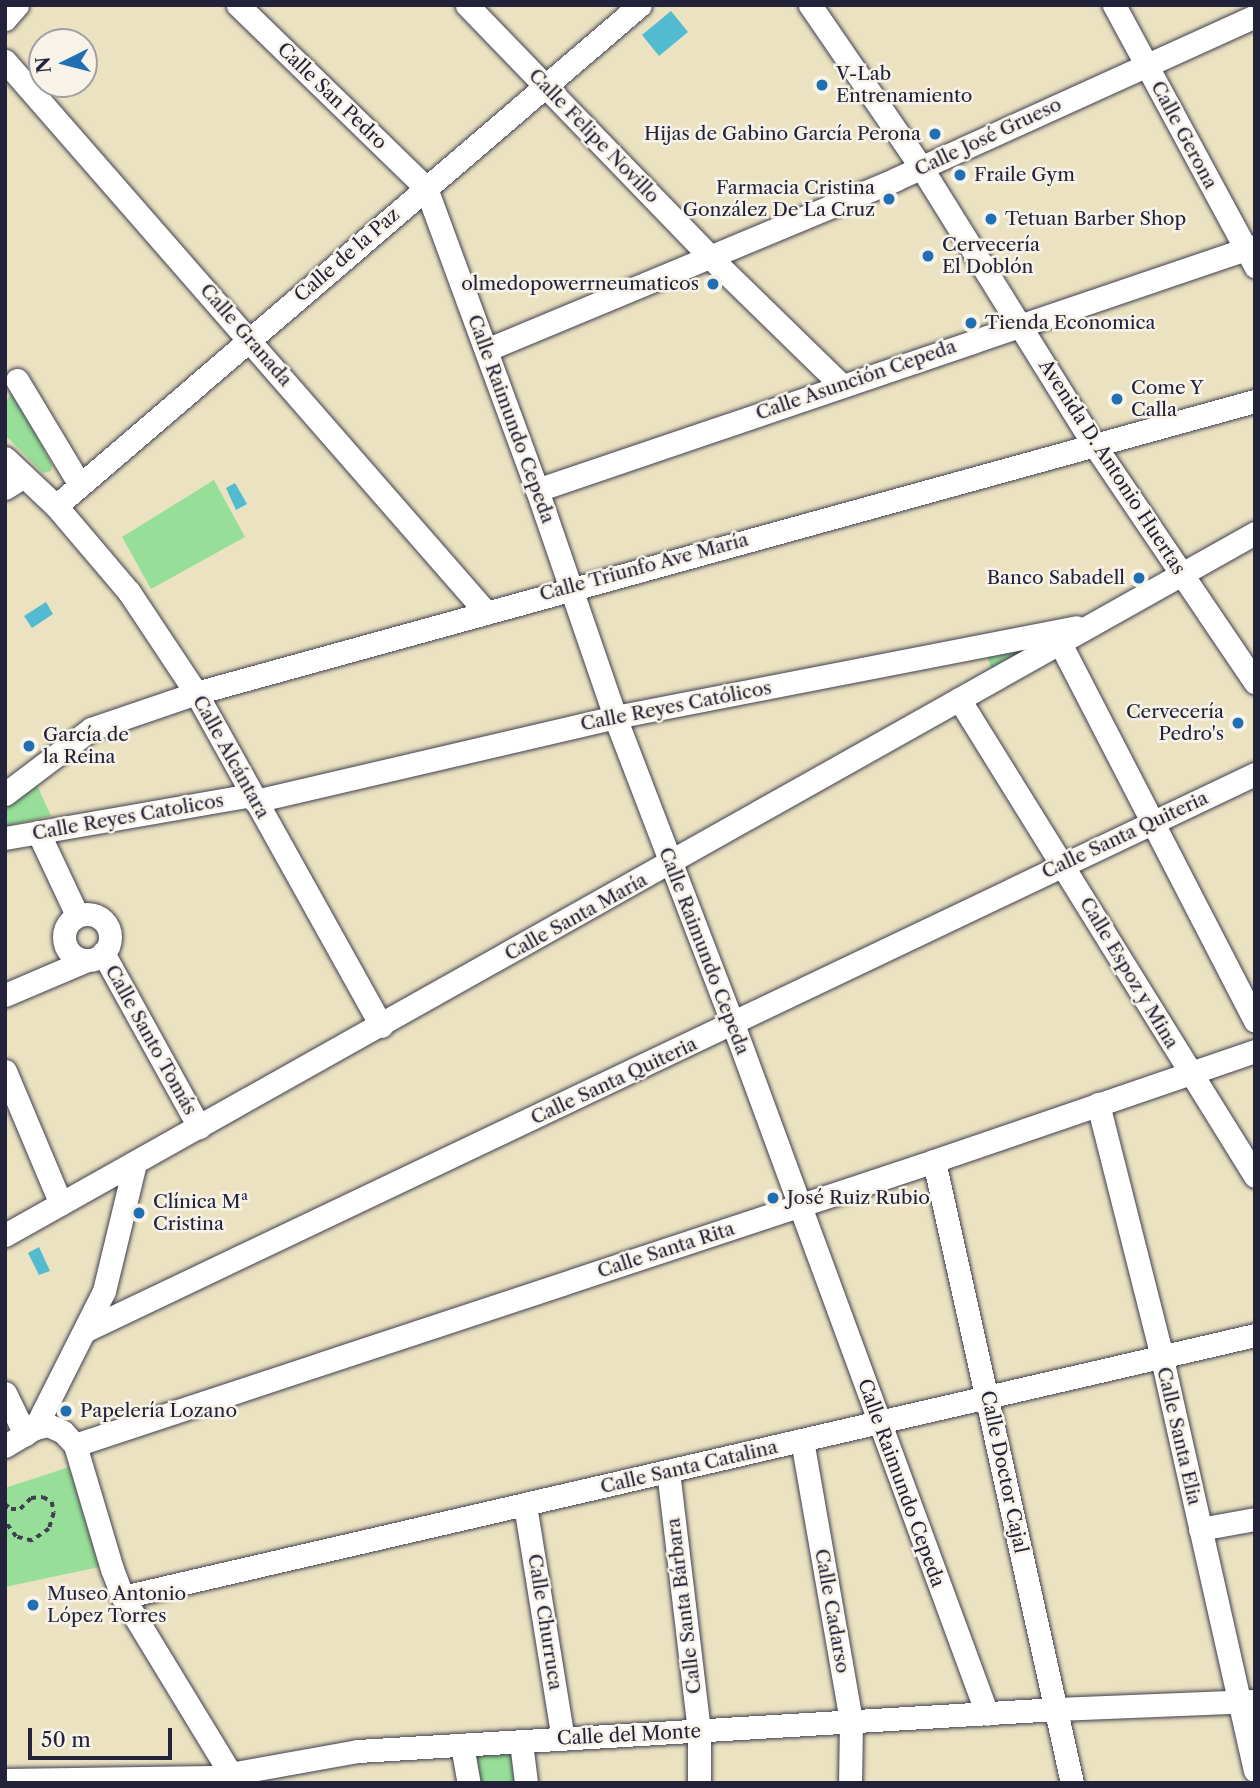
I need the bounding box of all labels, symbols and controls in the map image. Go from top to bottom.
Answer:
north arrow [28,28,98,98]
street label: Calle San Pedro [272,38,392,154]
text: N [31,56,56,74]
place label: V-Lab Entrenamiento [836,63,972,107]
street label: Calle Felipe Novillo [524,64,664,208]
marker: V-Lab Entrenamiento [814,77,830,93]
street label: Calle Gerona [1146,77,1222,193]
street label: Calle José Grueso [911,93,1065,181]
place label: Hijas de Gabino García Perona [644,123,921,145]
marker: Hijas de Gabino García Perona [927,126,943,142]
place label: Fraile Gym [974,164,1075,186]
marker: Fraile Gym [952,167,968,183]
place label: Farmacia Cristina González De La Cruz [682,177,875,221]
marker: Farmacia Cristina González De La Cruz [881,191,897,207]
street label: Calle de la Paz [290,203,404,307]
place label: Tetuan Barber Shop [1005,208,1187,230]
marker: Tetuan Barber Shop [983,211,999,227]
place label: Cervecería El Doblón [942,234,1040,278]
marker: Cervecería El Doblón [920,248,936,264]
place label: olmedopowerrneumaticos [461,273,699,295]
marker: olmedopowerrneumaticos [705,276,721,292]
street label: Calle Granada [195,279,297,391]
street label: Calle Raimundo Cepeda [463,312,559,526]
place label: Tienda Economica [985,312,1156,334]
marker: Tienda Economica [963,315,979,331]
street label: Calle Asunción Cepeda [752,335,960,425]
street label: Avenida D. Antonio Huertas [1034,355,1190,579]
place label: Come Y Calla [1131,377,1204,421]
marker: Come Y Calla [1109,391,1125,407]
street label: Calle Triunfo Ave María [536,528,752,606]
place label: Banco Sabadell [987,567,1125,589]
marker: Banco Sabadell [1131,570,1147,586]
street label: Calle Reyes Católicos [579,676,773,736]
street label: Calle Alcántara [188,691,274,823]
place label: Cervecería Pedro's [1126,701,1224,745]
marker: Cervecería Pedro's [1230,715,1246,731]
place label: García de la Reina [43,724,129,768]
marker: García de la Reina [21,738,37,754]
street label: Calle Santa Quiteria [1038,786,1212,884]
street label: Calle Reyes Catolicos [30,789,226,845]
street label: Calle Raimundo Cepeda [654,844,754,1058]
street label: Calle Santa María [501,868,651,966]
street label: Calle Espoz y Mina [1074,893,1184,1053]
street label: Calle Santo Tomás [100,961,202,1119]
street label: Calle Santa Quiteria [527,1032,701,1130]
place label: José Ruiz Rubio [787,1187,930,1209]
marker: José Ruiz Rubio [765,1190,781,1206]
place label: Clínica Mª Cristina [153,1191,249,1235]
marker: Clínica Mª Cristina [131,1205,147,1221]
street label: Calle Santa Rita [594,1217,738,1283]
street label: Calle Santa Elia [1152,1365,1206,1507]
street label: Calle Raimundo Cepeda [853,1376,949,1590]
street label: Calle Doctor Cajal [976,1389,1032,1555]
place label: Papelería Lozano [80,1400,237,1422]
marker: Papelería Lozano [58,1403,74,1419]
street label: Calle Santa Catalina [598,1435,780,1499]
street label: Calle Santa Bárbara [662,1517,706,1695]
street label: Calle Cadarso [810,1547,854,1675]
street label: Calle Churruca [523,1552,567,1692]
place label: Museo Antonio López Torres [47,1583,187,1627]
marker: Museo Antonio López Torres [25,1597,41,1613]
scale bar [32,1714,175,1758]
street label: Calle del Monte [556,1720,702,1750]
text: 50 m [41,1727,91,1752]

